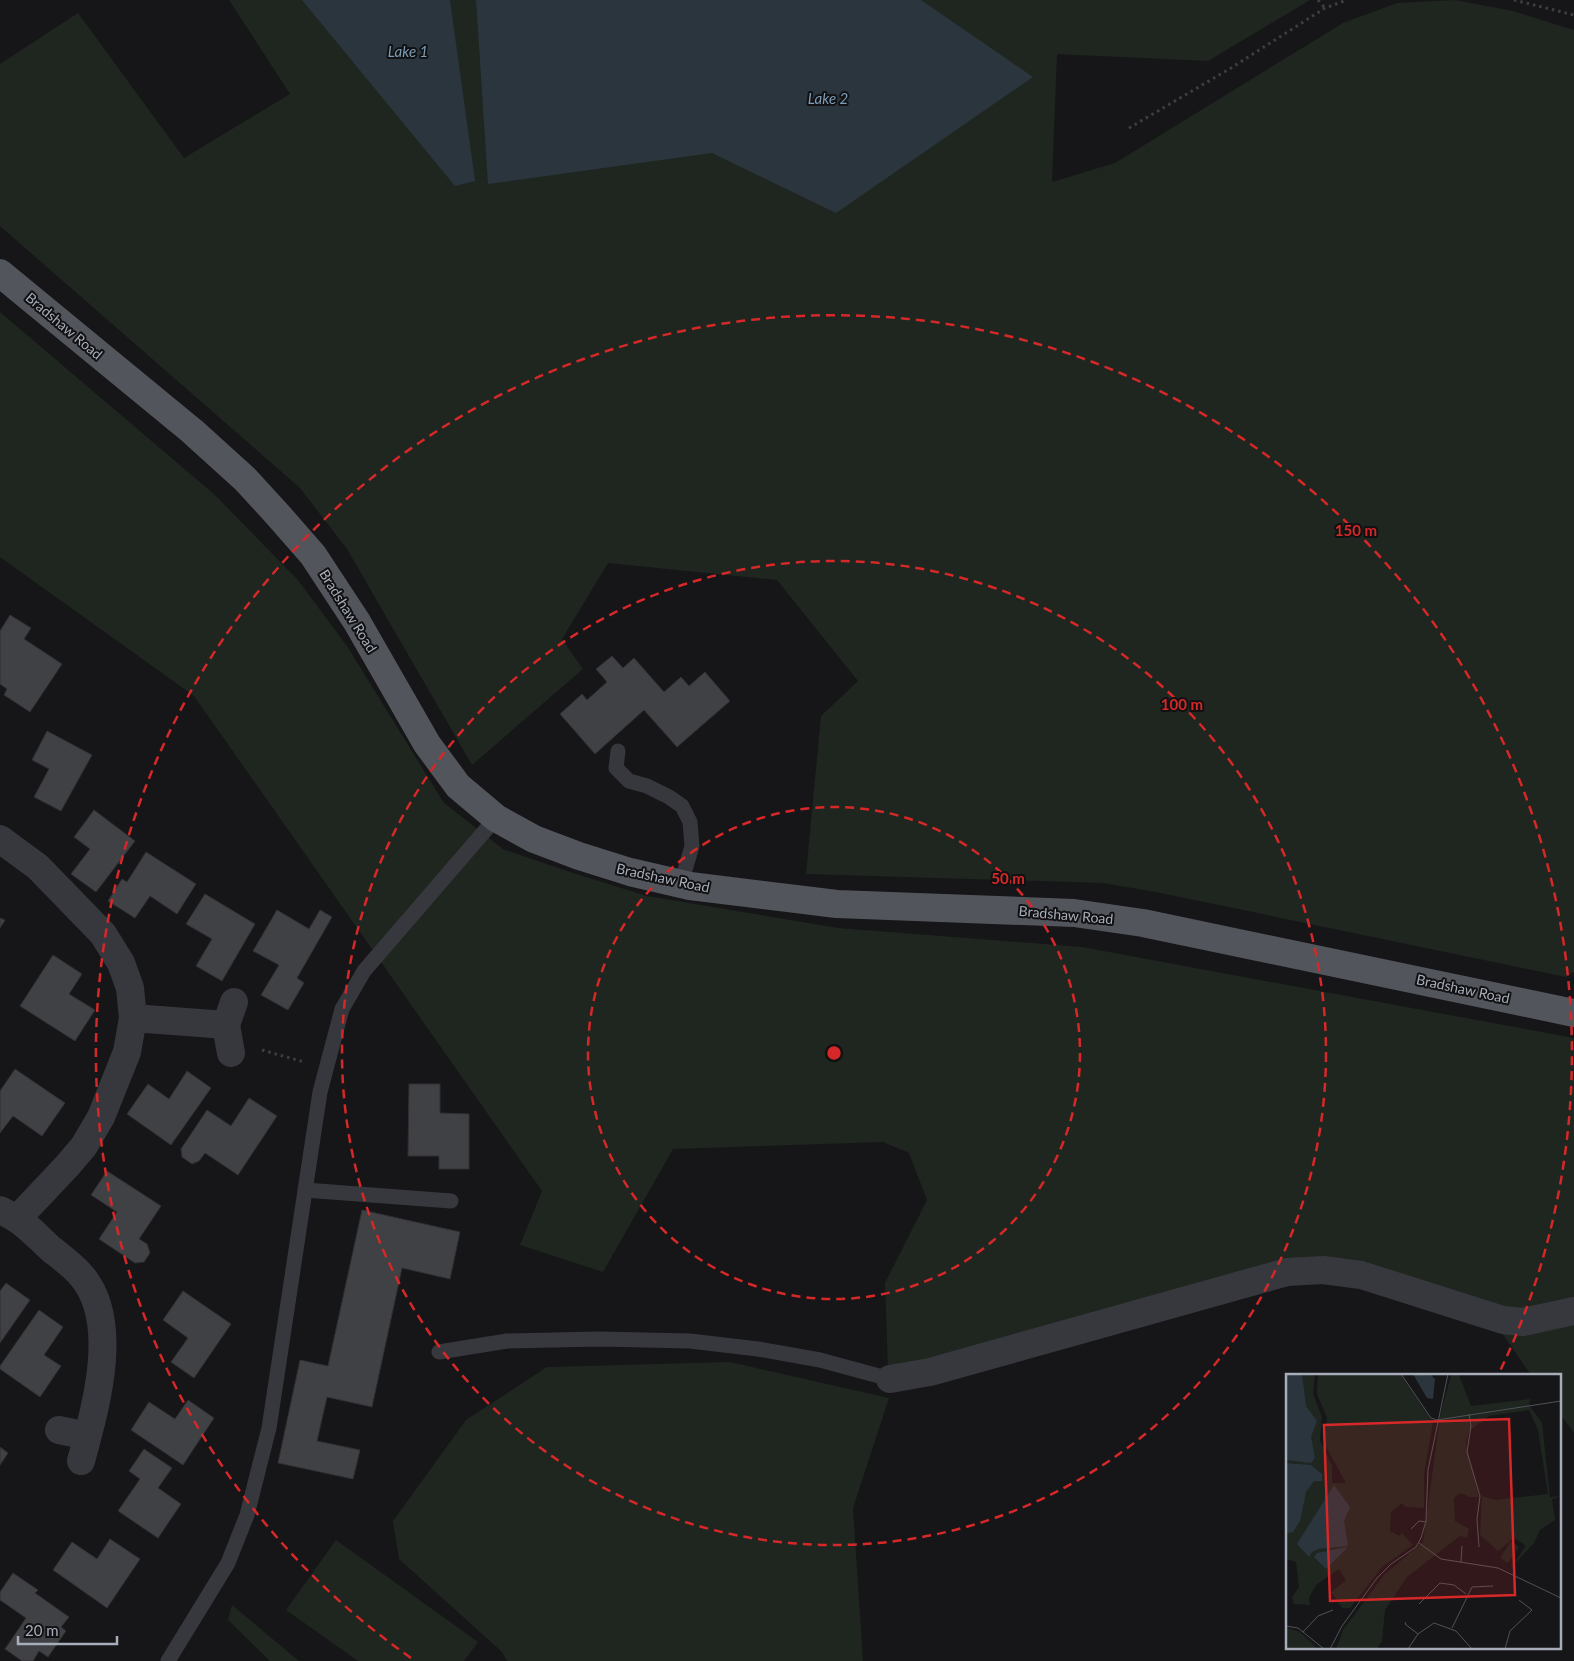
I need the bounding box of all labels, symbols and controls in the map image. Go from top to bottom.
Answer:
water label: Lake 1 [388,42,428,60]
water label: Lake 2 [808,89,848,107]
street label: Bradshaw Road [23,289,106,363]
text: 150 m [1335,521,1377,539]
street label: Bradshaw Road [316,566,381,655]
text: 100 m [1161,695,1203,713]
street label: Bradshaw Road [615,859,711,896]
text: 50 m [991,869,1025,887]
street label: Bradshaw Road [1018,902,1114,927]
street label: Bradshaw Road [1415,970,1511,1007]
centre of rings [825,1044,843,1062]
inset map [1286,1374,1562,1648]
scale bar [18,1614,116,1646]
text: 20 m [25,1621,59,1639]

